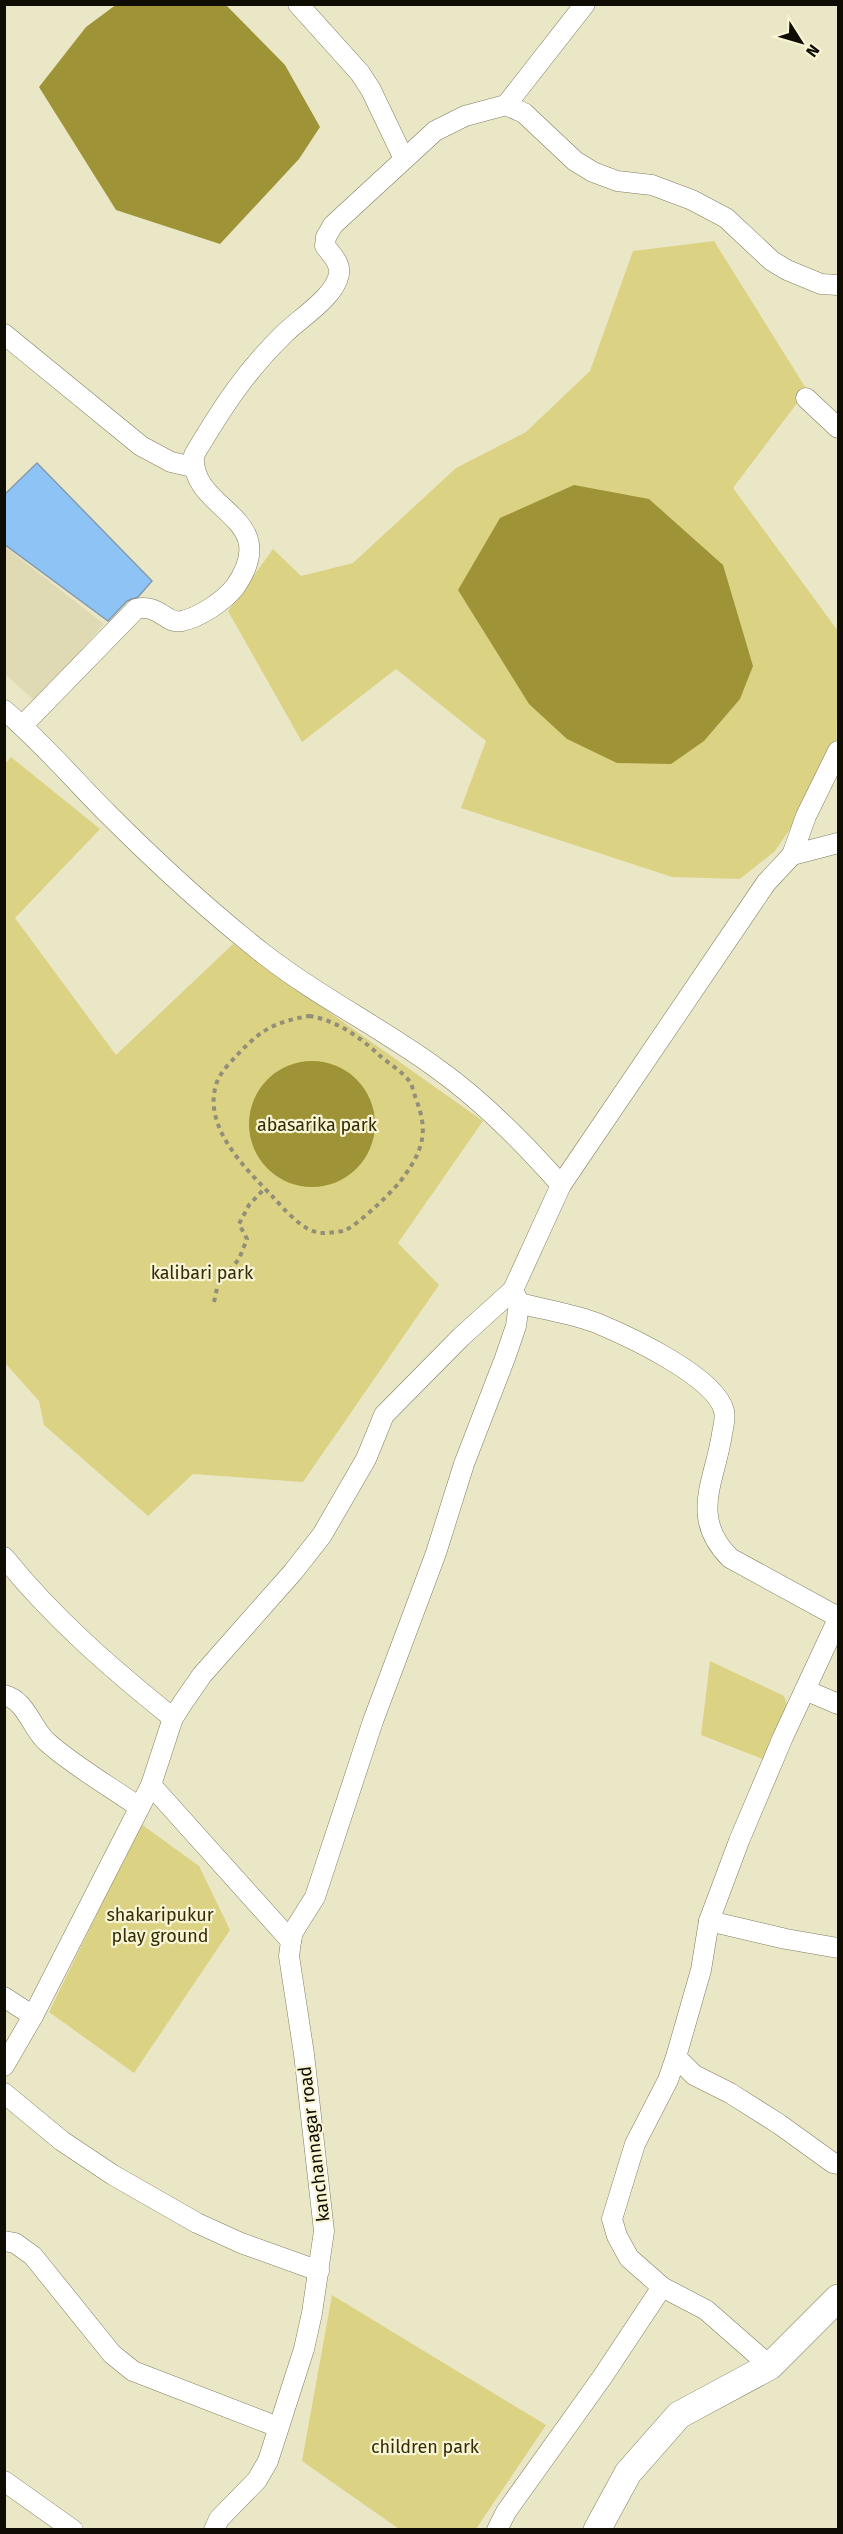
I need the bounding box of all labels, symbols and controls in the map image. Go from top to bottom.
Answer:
north arrow [771,12,831,72]
text: N [802,41,823,61]
park label: abasarika park [257,1114,378,1136]
park label: kalibari park [151,1262,254,1284]
park label: shakaripukur play ground [106,1904,214,1947]
street label: kanchannagar road [294,2065,334,2223]
park label: children park [371,2436,480,2458]

